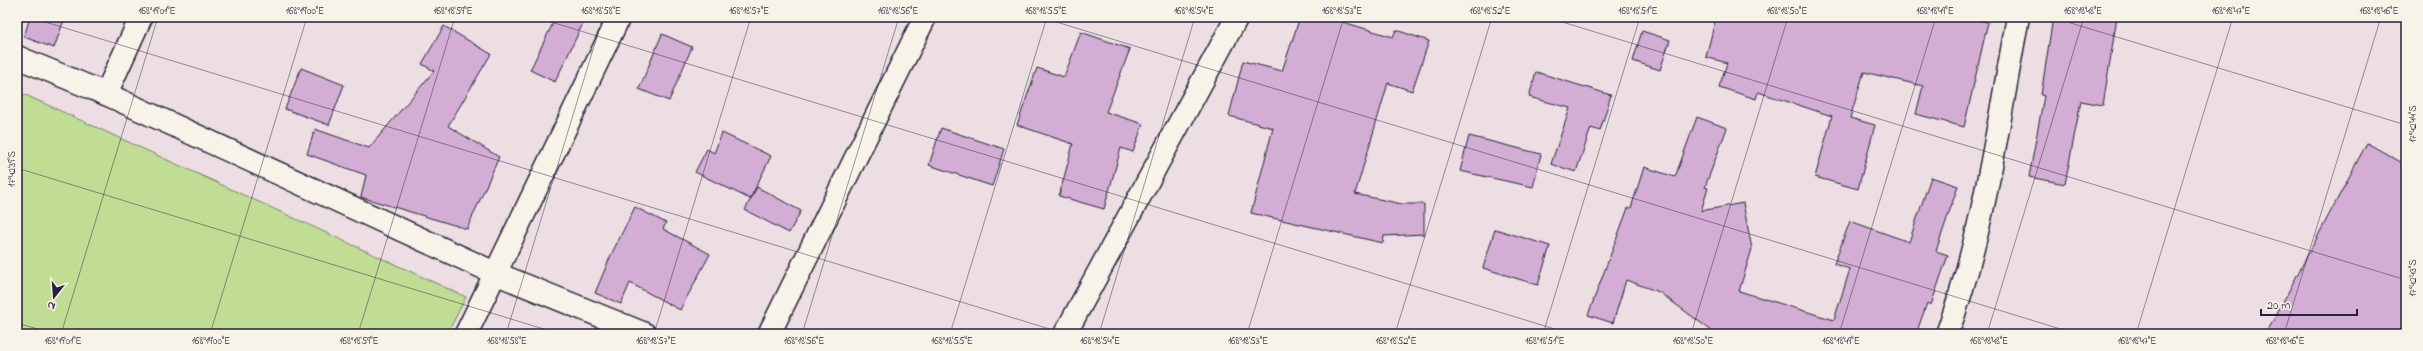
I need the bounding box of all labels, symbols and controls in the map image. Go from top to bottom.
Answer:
text: 168°19'01"E [138,4,176,19]
text: 168°19'00"E [286,4,324,19]
text: 168°18'59"E [433,4,473,19]
text: 168°18'58"E [581,4,621,19]
text: 168°18'57"E [729,4,769,19]
text: 168°18'56"E [878,4,918,19]
text: 168°18'55"E [1025,4,1067,19]
text: 168°18'54"E [1174,4,1214,19]
text: 168°18'53"E [1322,4,1362,19]
text: 168°18'52"E [1469,4,1511,19]
text: 168°18'51"E [1618,4,1658,19]
text: 168°18'50"E [1767,4,1807,19]
text: 168°18'49"E [1916,4,1954,19]
text: 168°18'48"E [2064,4,2102,19]
text: 168°18'47"E [2212,4,2250,19]
text: 168°18'46"E [2360,4,2398,19]
text: 17°42'44"S [2406,105,2421,143]
text: 17°42'39"S [5,150,20,187]
text: 17°42'43"S [2406,259,2421,297]
north arrow [34,277,74,317]
scale bar [2261,291,2357,317]
text: N [45,297,57,314]
text: 20 m [2267,297,2290,315]
text: 168°19'01"E [44,334,82,349]
text: 168°19'00"E [192,334,230,349]
text: 168°18'59"E [339,334,379,349]
text: 168°18'58"E [487,334,527,349]
text: 168°18'57"E [636,334,676,349]
text: 168°18'56"E [784,334,824,349]
text: 168°18'55"E [931,334,973,349]
text: 168°18'54"E [1080,334,1120,349]
text: 168°18'53"E [1228,334,1268,349]
text: 168°18'52"E [1375,334,1417,349]
text: 168°18'51"E [1525,334,1565,349]
text: 168°18'50"E [1673,334,1713,349]
text: 168°18'49"E [1822,334,1860,349]
text: 168°18'48"E [1970,334,2008,349]
text: 168°18'47"E [2118,334,2156,349]
text: 168°18'46"E [2266,334,2304,349]

